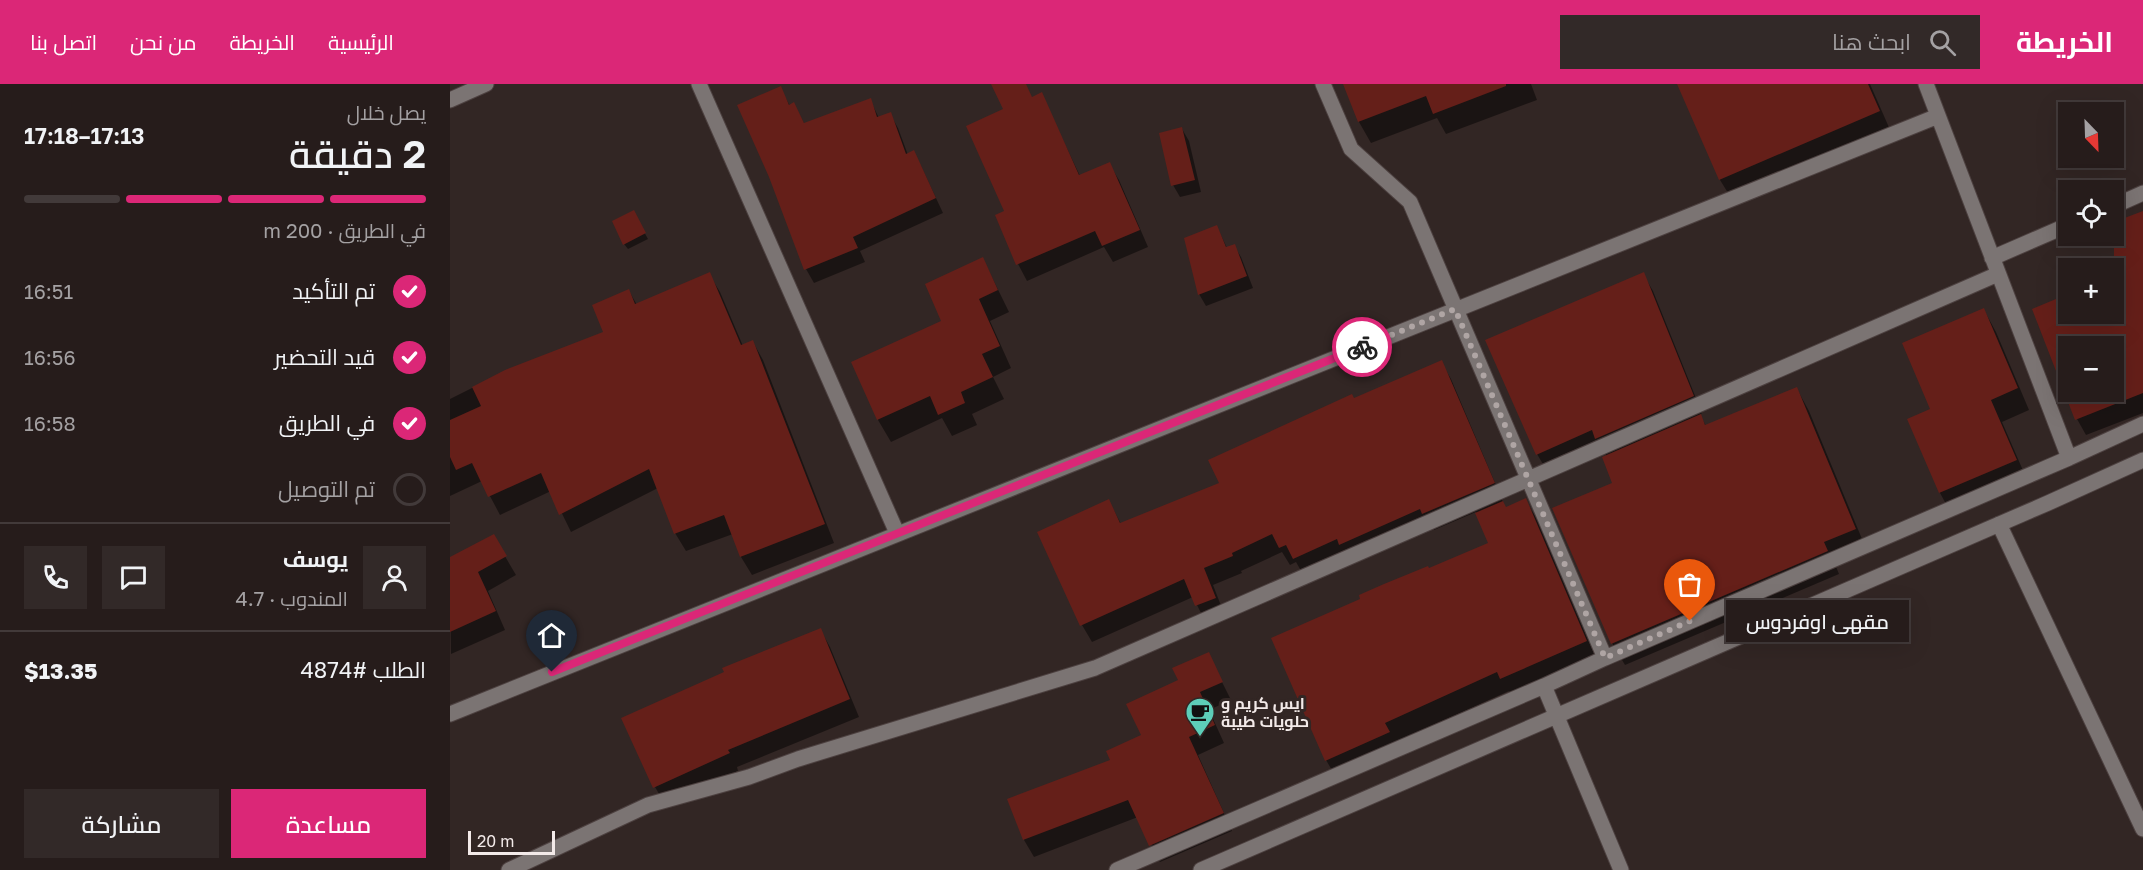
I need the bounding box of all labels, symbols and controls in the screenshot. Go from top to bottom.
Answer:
search box [1560,15,1980,69]
text: الخريطة [2016,25,2113,58]
icon: search [1926,26,1959,59]
text: ابحث هنا [1832,28,1911,55]
text: اتصل بنا [30,29,97,55]
text: من نحن [130,29,196,55]
text: الخريطة [229,29,295,55]
text: الرئيسية [328,29,394,55]
text: يصل خلال [347,100,426,124]
north arrow [2058,102,2124,168]
map controls [2058,102,2124,402]
text: 17:13–17:18 [24,122,145,149]
text: 2 دقيقة [289,130,426,177]
button: locate [2058,180,2124,246]
text: في الطريق · 200 m [263,218,426,242]
button: + [2058,258,2124,324]
icon: check [393,275,426,308]
text: تم التأكيد [292,277,375,304]
text: 16:51 [24,279,73,303]
courier [1332,317,1392,377]
icon: bike [1346,331,1379,364]
button: − [2058,336,2124,402]
icon: check [393,341,426,374]
text: قيد التحضير [274,343,375,370]
text: 16:56 [24,345,76,369]
icon: check [393,407,426,440]
text: في الطريق [279,409,375,436]
text: 16:58 [24,411,76,435]
text: تم التوصيل [278,475,375,502]
text: يوسف [283,545,348,572]
button: phone [24,546,87,609]
button: chat [102,546,165,609]
button: person [363,546,426,609]
pin [1664,559,1715,621]
icon: bag [1673,568,1706,601]
text: المندوب · 4.7 [236,586,348,610]
callout: مقهى اوفردوس [1726,600,1909,642]
text: مقهى اوفردوس [1746,609,1889,633]
pin [526,610,577,672]
icon: home [535,619,568,652]
text: الطلب #4874 [300,656,426,683]
text: $13.35 [24,657,97,684]
place label: ايس كريم و حلويات طيبة [1221,693,1309,731]
cafe icon: ايس كريم و حلويات طيبة [1184,696,1216,738]
button: مشاركة [24,789,219,858]
button: مساعدة [231,789,426,858]
scale bar [468,828,555,856]
text: 20 m [477,831,514,851]

